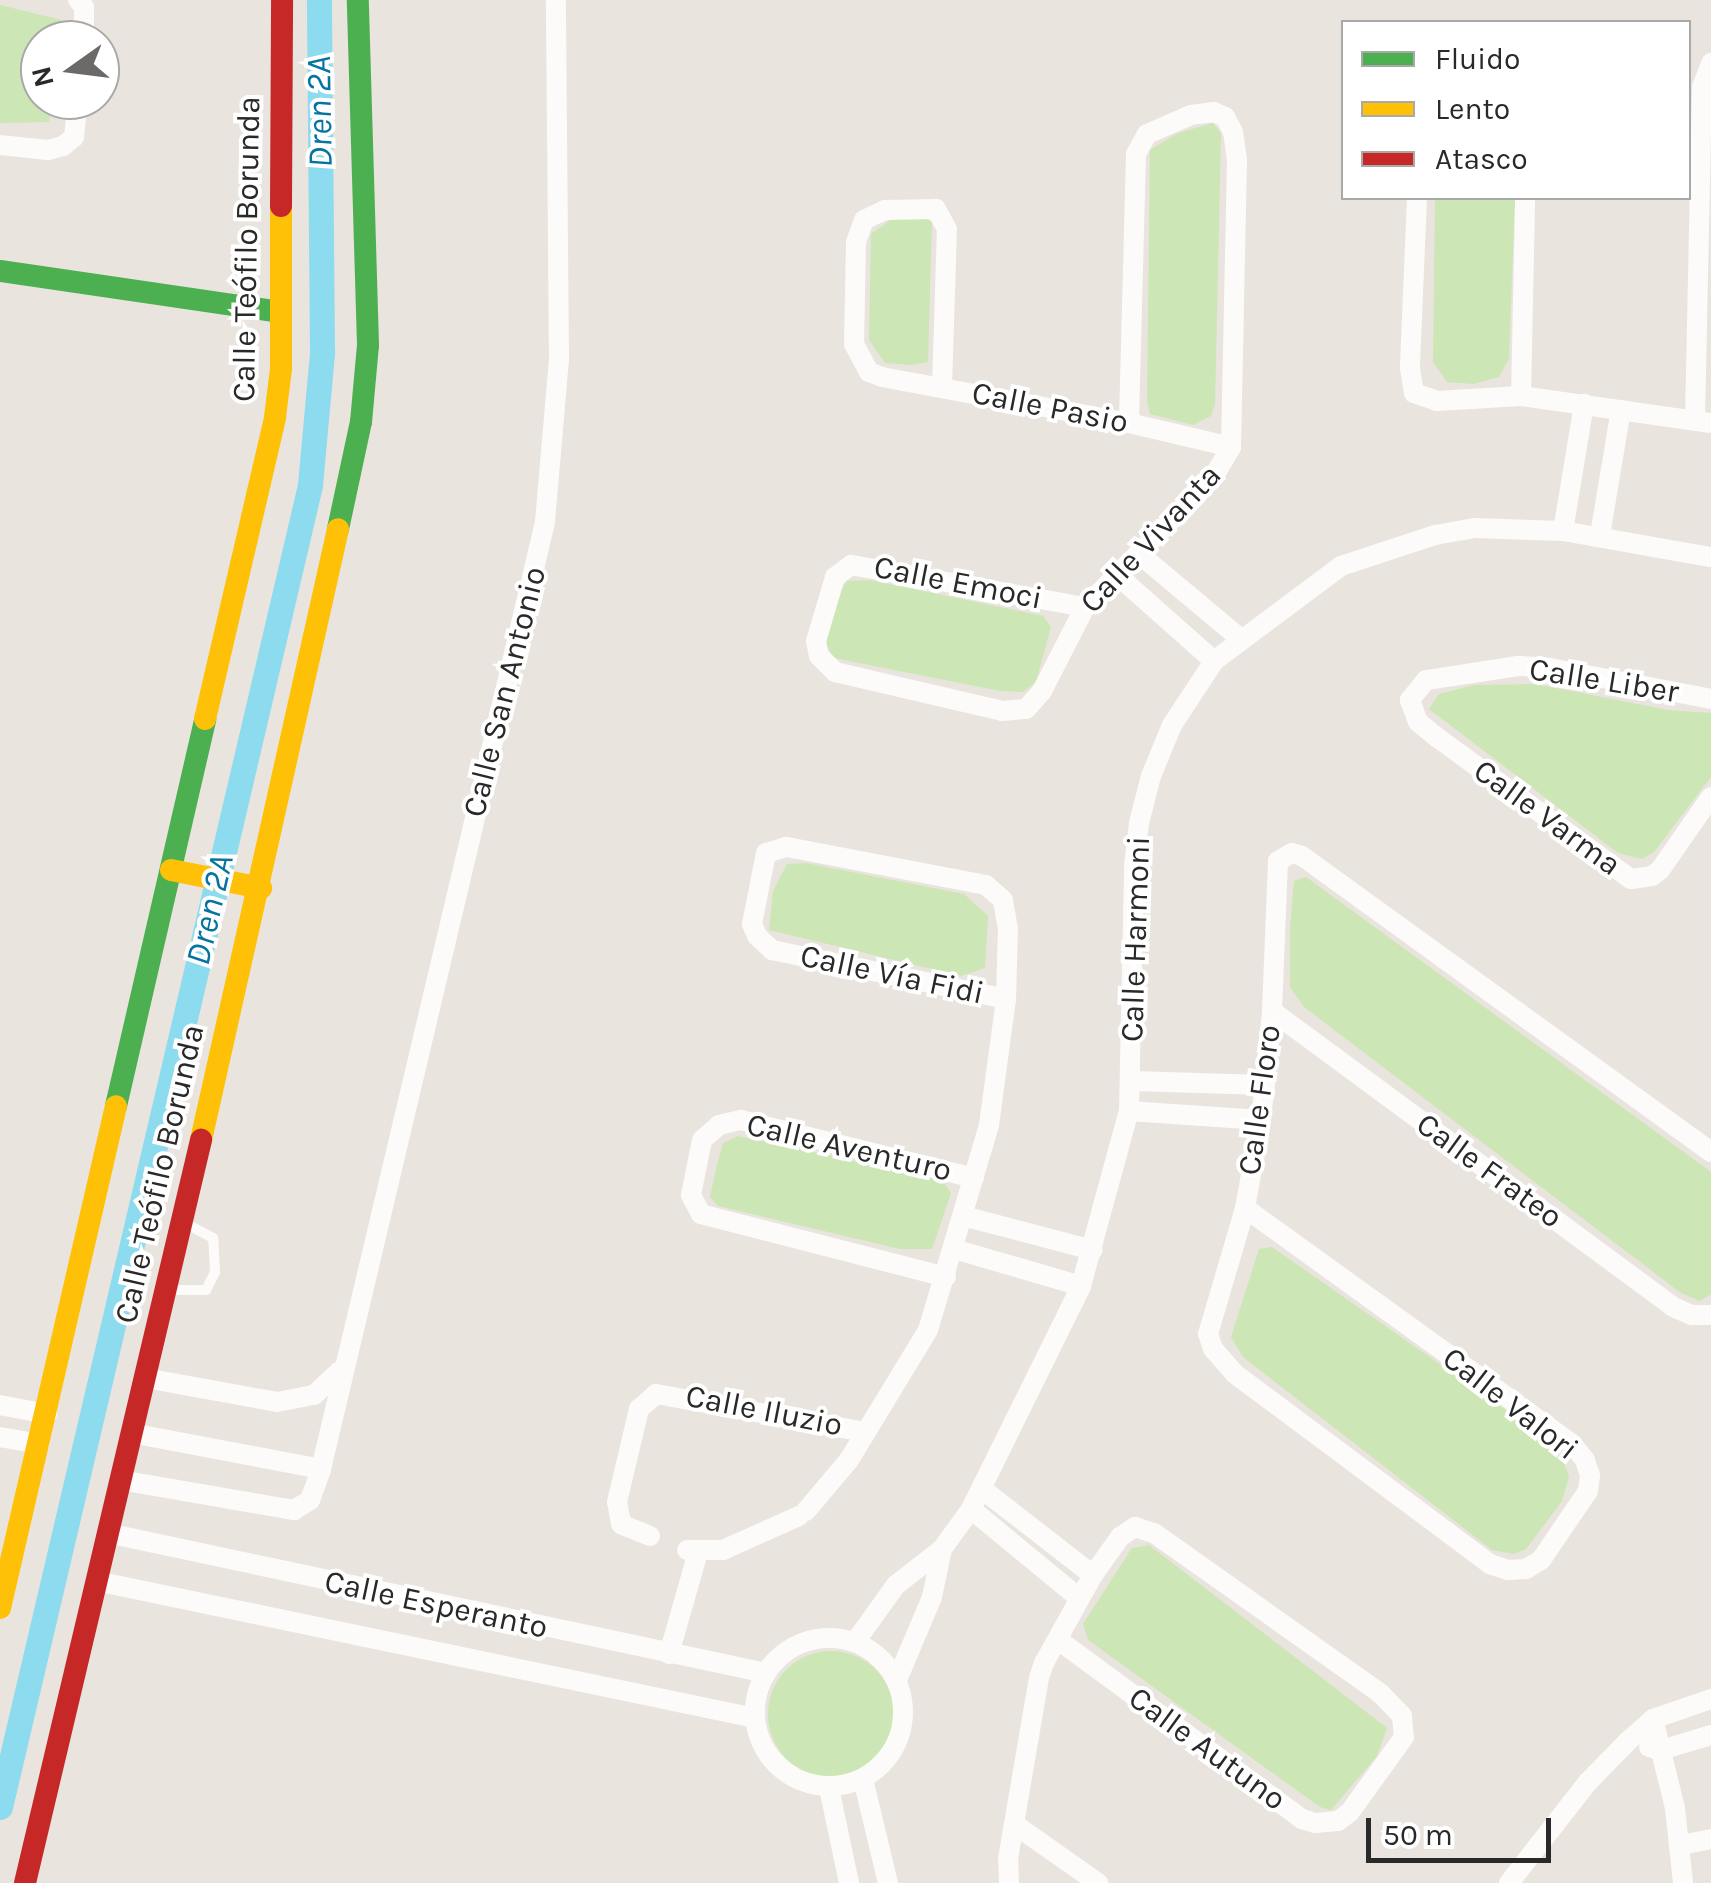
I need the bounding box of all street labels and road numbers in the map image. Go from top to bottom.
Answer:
street label: Calle Teófilo Borunda [225,96,269,402]
street label: Calle Pasio [969,374,1131,442]
street label: Calle Vivanta [1072,457,1230,621]
street label: Calle Emoci [871,548,1045,618]
street label: Calle San Antonio [455,563,555,821]
street label: Calle Liber [1527,650,1681,712]
street label: Calle Varma [1466,752,1628,884]
street label: Calle Harmoni [1113,835,1159,1043]
street label: Calle Vía Fidi [797,937,987,1013]
street label: Calle Teófilo Borunda [107,1021,213,1327]
street label: Calle Floro [1230,1022,1290,1178]
street label: Calle Frateo [1409,1105,1569,1237]
street label: Calle Aventuro [743,1106,955,1190]
street label: Calle Valori [1435,1339,1585,1469]
street label: Calle Iluzio [682,1377,846,1445]
street label: Calle Esperanto [321,1563,551,1647]
street label: Calle Autuno [1121,1679,1293,1819]

